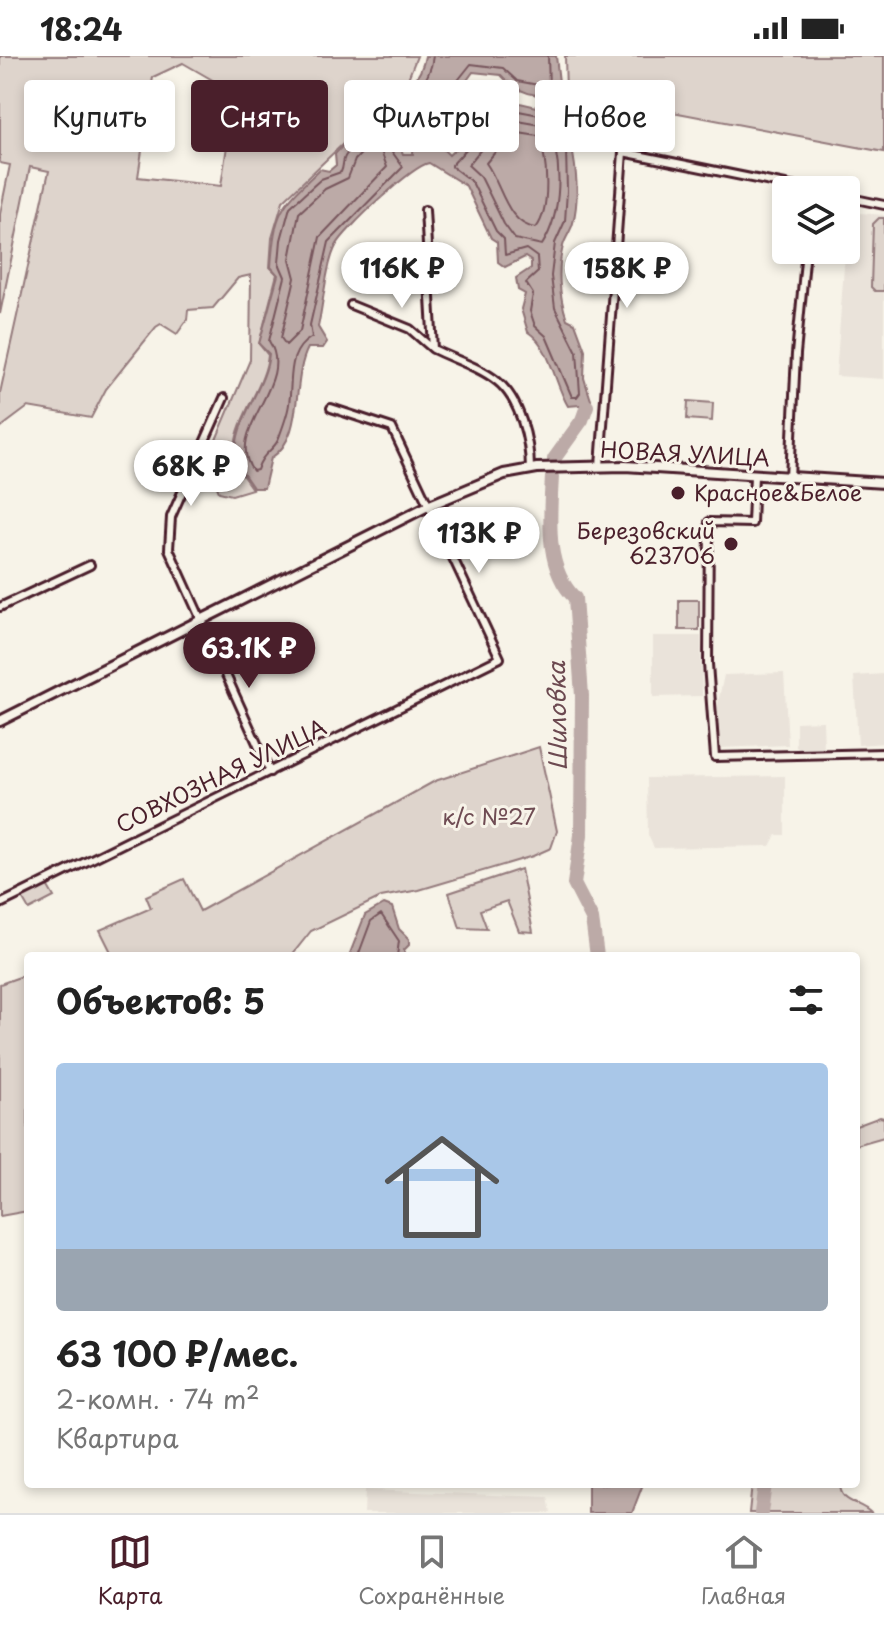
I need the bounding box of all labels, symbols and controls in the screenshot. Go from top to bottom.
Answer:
text: 18:24 [40,6,122,51]
chip: Купить [24,80,175,152]
chip: Снять [191,80,328,152]
chip: Фильтры [344,80,519,152]
chip: Новое [535,80,675,152]
map controls [772,176,860,264]
button: layers [772,176,860,264]
pin: 116K ₽ [337,242,467,310]
pin: 158K ₽ [562,242,692,310]
text: 116K ₽ [359,248,445,287]
text: 158K ₽ [583,248,671,287]
street label: НОВАЯ УЛИЦА [599,432,771,473]
pin: 68K ₽ [135,440,247,508]
text: 68K ₽ [152,446,230,485]
place label: Красное&Белое [694,475,862,508]
marker: Красное&Белое [669,484,687,502]
pin: 113K ₽ [414,507,544,575]
text: 113K ₽ [437,513,521,552]
place label: Березовский 623706 [577,513,715,571]
marker: Березовский 623706 [722,535,740,553]
pin: 63.1K ₽ [175,622,323,690]
text: 63.1K ₽ [201,628,297,667]
water label: Шиловка [537,660,575,771]
street label: СОВХОЗНАЯ УЛИЦА [109,709,331,840]
park label: к/с №27 [442,799,536,832]
text: Объектов: 5 [56,974,265,1026]
icon: filters [784,978,828,1022]
icon: home [370,1115,514,1259]
text: 63 100 ₽/мес. [56,1327,298,1379]
text: 2-комн. · 74 m² [56,1379,260,1418]
text: Квартира [56,1418,179,1457]
tab: Карта [98,1530,162,1611]
tab: Сохранённые [358,1530,505,1611]
tab: Главная [701,1530,786,1611]

